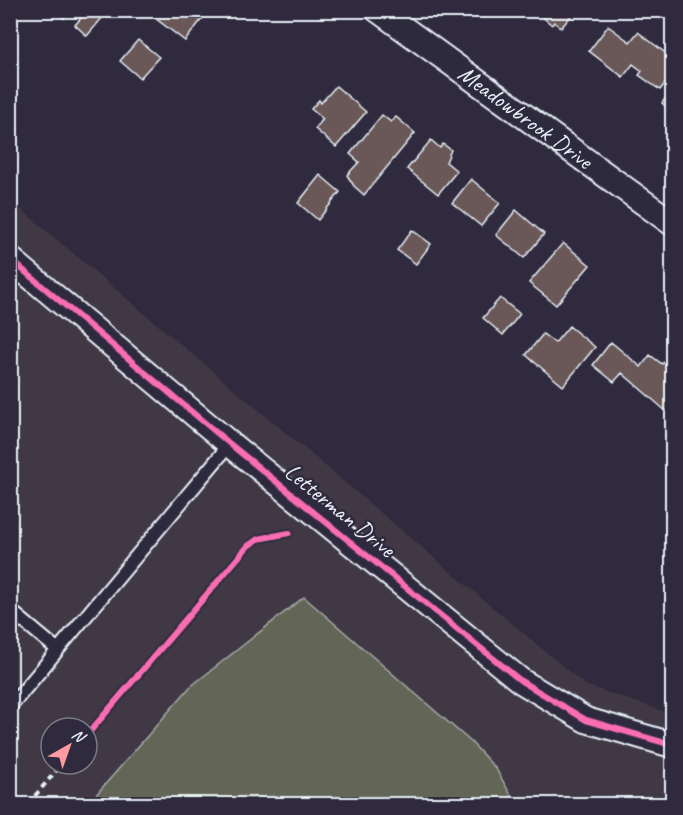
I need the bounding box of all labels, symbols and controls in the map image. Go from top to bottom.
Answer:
street label: Meadowbrook Drive [452,58,600,177]
street label: Letterman Drive [279,456,403,565]
north arrow [39,716,99,776]
text: N [68,724,91,748]

